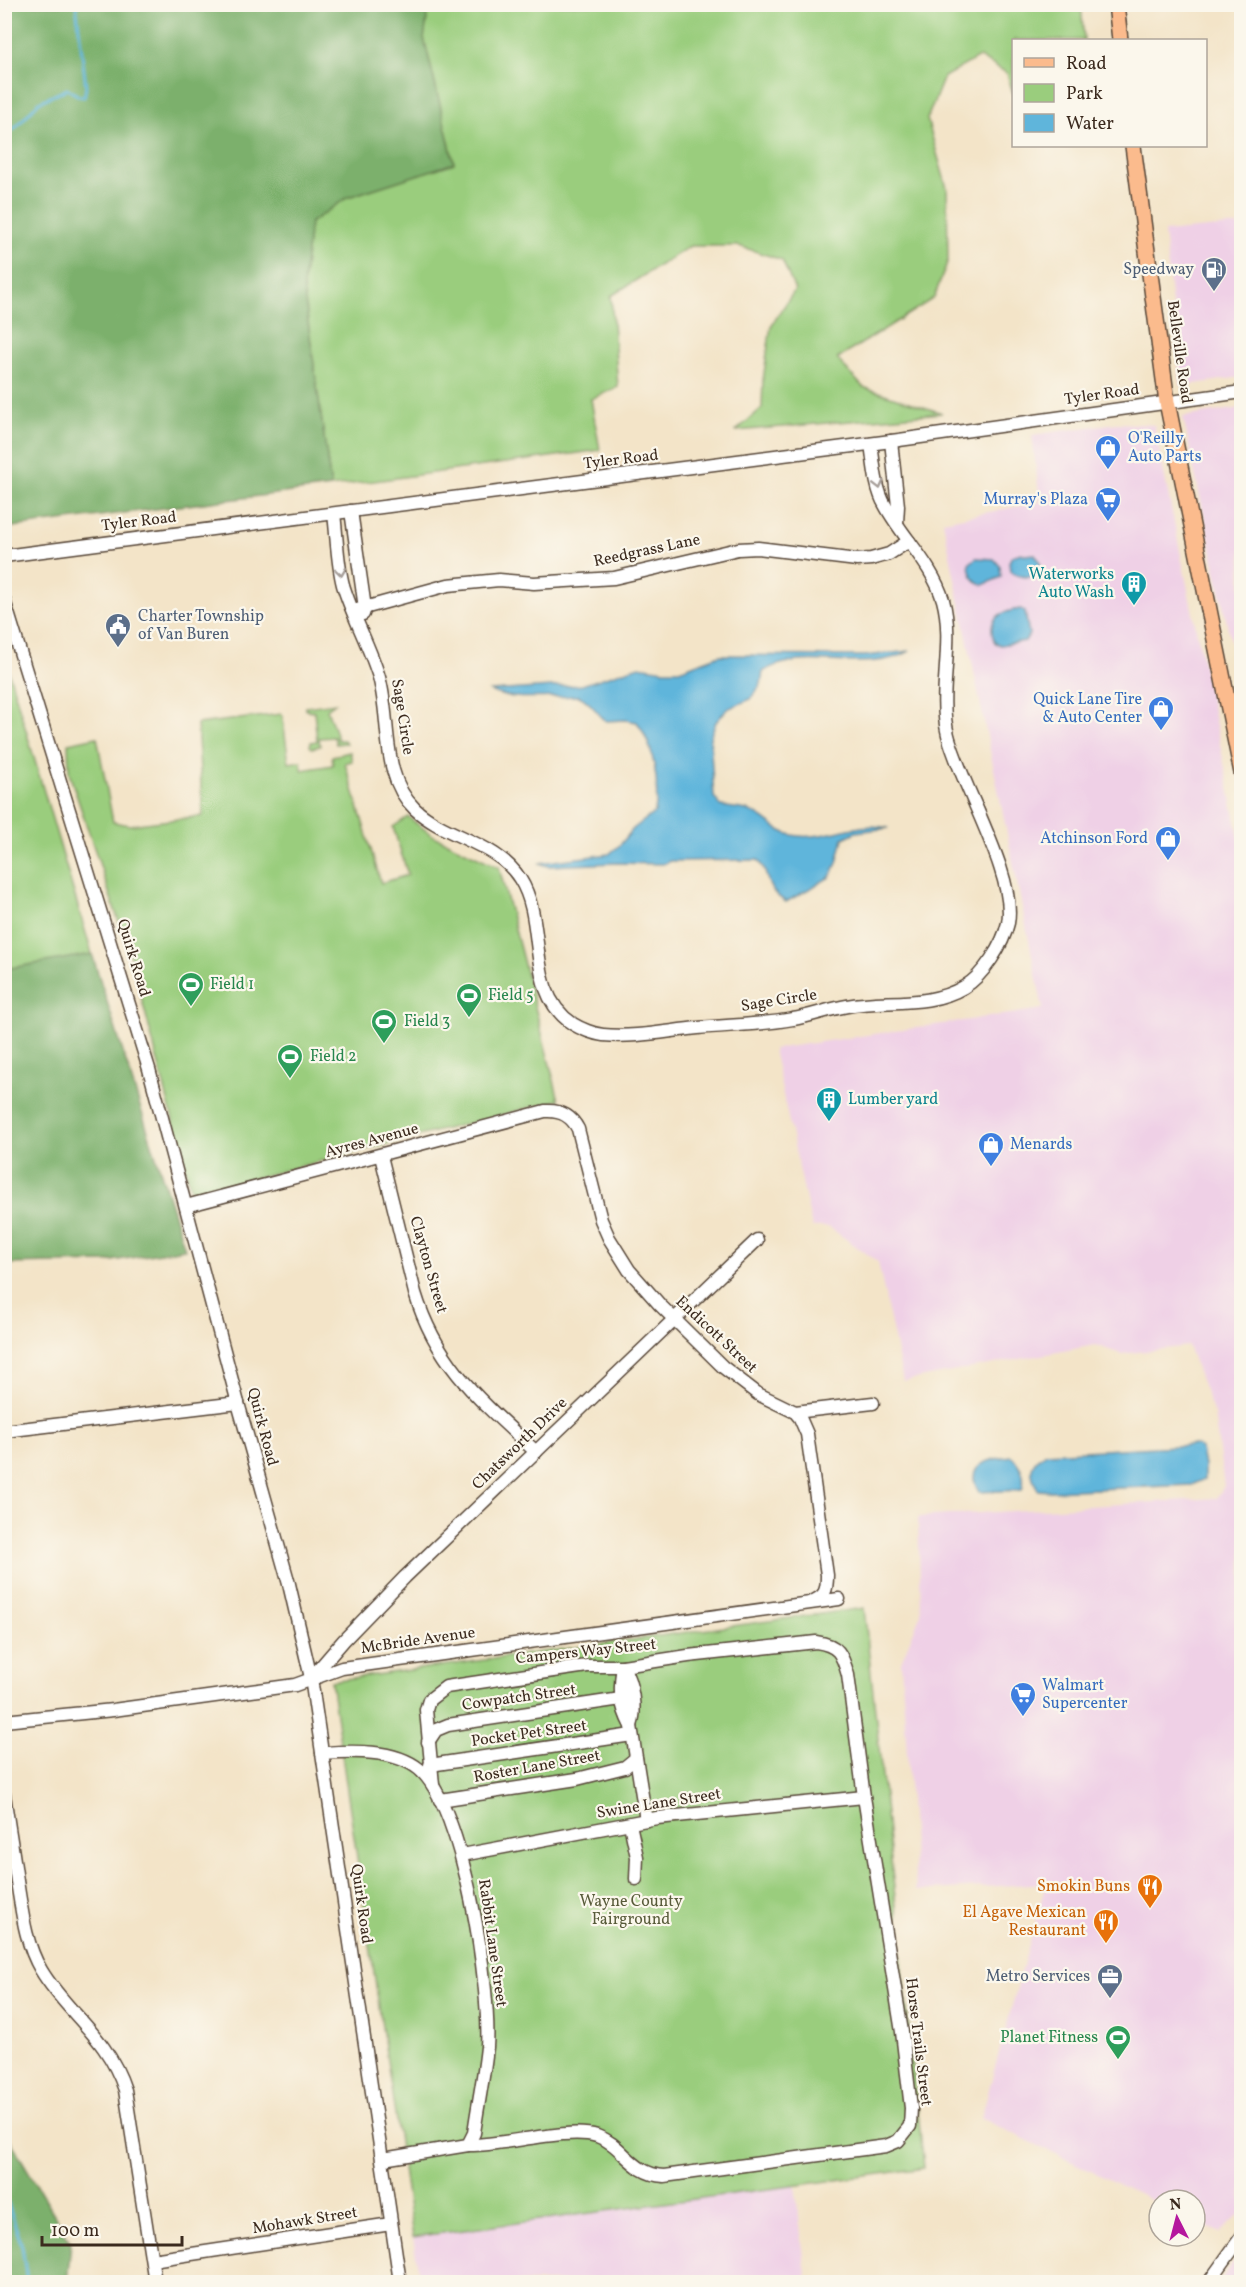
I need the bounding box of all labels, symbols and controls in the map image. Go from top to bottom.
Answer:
legend [1012,39,1207,147]
text: Road [1066,52,1107,77]
text: Park [1066,82,1103,107]
text: Water [1066,112,1114,137]
fuel station icon: Speedway [1199,255,1229,293]
place label: Speedway [1123,259,1194,281]
street label: Belleville Road [1161,299,1197,405]
street label: Tyler Road [1063,379,1141,411]
place label: O'Reilly Auto Parts [1128,428,1202,468]
shop icon: O'Reilly Auto Parts [1093,433,1123,471]
street label: Tyler Road [582,444,660,476]
one-way arrow [871,480,884,490]
supermarket icon: Murray's Plaza [1093,485,1123,523]
place label: Murray's Plaza [984,489,1088,511]
street label: Tyler Road [100,506,178,538]
street label: Reedgrass Lane [592,529,702,573]
place label: Waterworks Auto Wash [1029,564,1114,604]
one-way arrow [335,567,347,576]
building icon: Waterworks Auto Wash [1119,569,1149,607]
place label: Charter Township of Van Buren [138,606,264,646]
public building icon: Charter Township of Van Buren [103,611,133,649]
street label: Sage Circle [385,677,419,757]
place label: Quick Lane Tire & Auto Center [1033,689,1142,729]
shop icon: Quick Lane Tire & Auto Center [1146,694,1176,732]
shop icon: Atchinson Ford [1153,824,1183,862]
place label: Atchinson Ford [1040,828,1148,850]
street label: Quirk Road [111,916,155,1000]
sports icon: Field 1 [176,970,206,1008]
place label: Field 1 [210,974,254,996]
sports icon: Field 5 [454,981,484,1019]
street label: Sage Circle [739,984,819,1018]
place label: Field 5 [488,985,534,1007]
sports icon: Field 3 [369,1007,399,1045]
place label: Field 3 [404,1011,450,1033]
sports icon: Field 2 [275,1042,305,1080]
place label: Field 2 [310,1046,357,1068]
building icon: Lumber yard [814,1085,844,1123]
place label: Lumber yard [848,1089,938,1111]
street label: Ayres Avenue [323,1118,421,1164]
shop icon: Menards [976,1130,1006,1168]
place label: Menards [1010,1134,1072,1156]
street label: Clayton Street [404,1214,452,1316]
street label: Endicott Street [670,1291,762,1379]
street label: Quirk Road [241,1385,283,1469]
street label: Chatsworth Drive [467,1393,573,1495]
street label: McBride Avenue [359,1622,477,1660]
street label: Campers Way Street [515,1634,658,1670]
place label: Walmart Supercenter [1042,1675,1128,1715]
street label: Cowpatch Street [461,1679,578,1717]
supermarket icon: Walmart Supercenter [1008,1680,1038,1718]
street label: Pocket Pet Street [470,1715,589,1753]
street label: Roster Lane Street [472,1745,602,1789]
street label: Swine Lane Street [595,1783,723,1825]
street label: Quirk Road [345,1863,377,1945]
restaurant icon: Smokin Buns [1135,1872,1165,1910]
place label: Smokin Buns [1037,1876,1130,1898]
street label: Rabbit Lane Street [472,1878,512,2009]
park label: Wayne County Fairground [579,1891,683,1931]
place label: El Agave Mexican Restaurant [962,1902,1086,1942]
restaurant icon: El Agave Mexican Restaurant [1091,1907,1121,1945]
office icon: Metro Services [1095,1962,1125,2000]
place label: Metro Services [986,1966,1090,1988]
street label: Horse Trails Street [899,1976,937,2108]
sports icon: Planet Fitness [1103,2023,1133,2061]
place label: Planet Fitness [1000,2027,1098,2049]
north arrow [1147,2188,1207,2248]
text: N [1169,2193,1183,2217]
street label: Mohawk Street [251,2202,360,2240]
scale bar [42,2209,182,2247]
text: 100 m [51,2219,100,2244]

